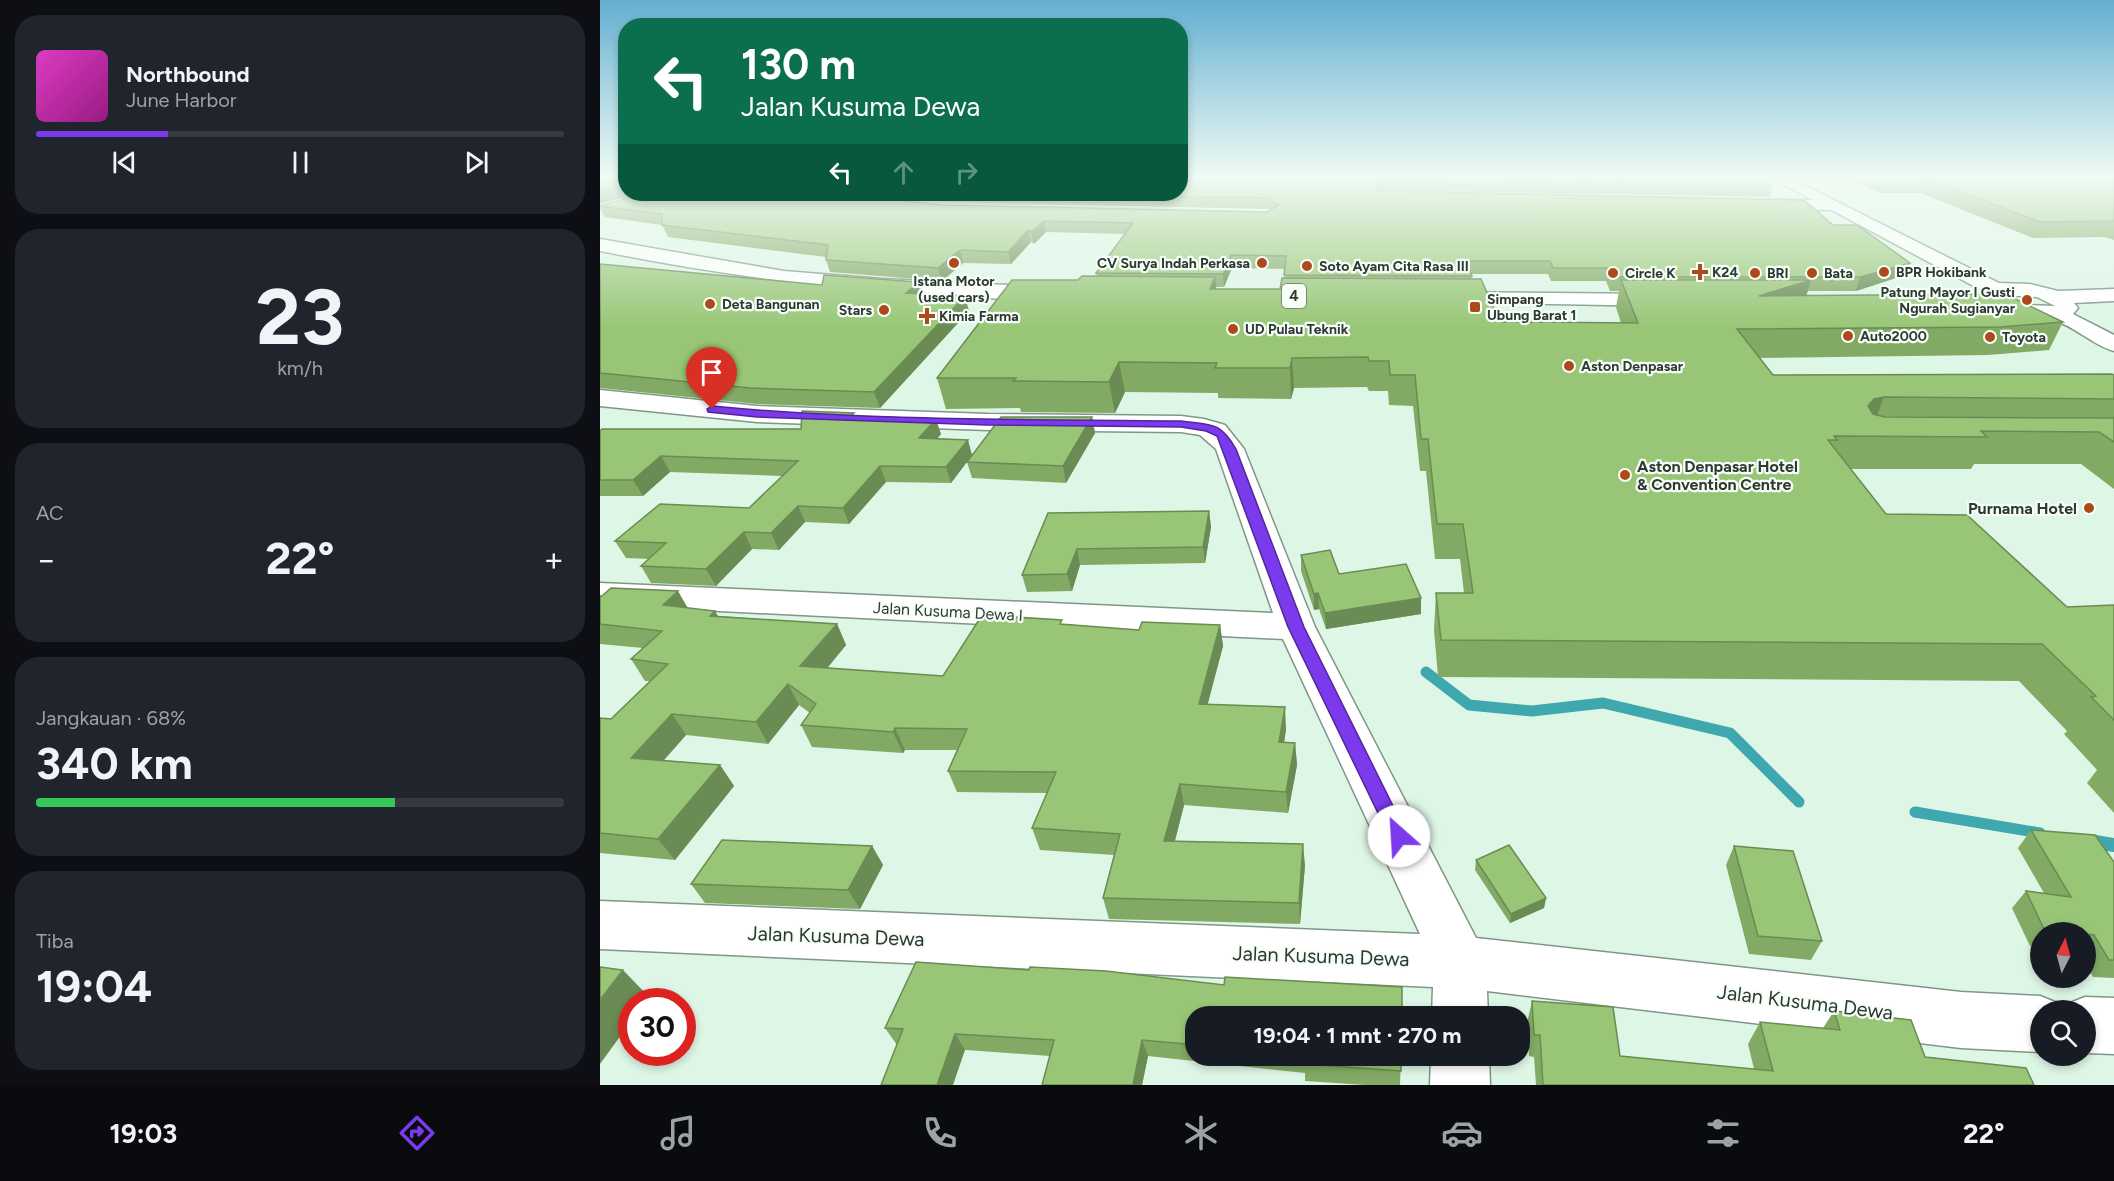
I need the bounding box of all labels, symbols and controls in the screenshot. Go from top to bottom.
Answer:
text: 130 m [741,39,856,90]
icon: left [642,42,720,120]
text: Northbound [126,61,250,88]
text: June Harbor [126,88,237,112]
text: Jalan Kusuma Dewa [741,90,980,123]
icon: previous [108,146,141,179]
icon: pause [284,146,317,179]
icon: next [460,146,493,179]
icon: left [824,156,857,189]
icon: ahead [887,156,920,189]
icon: right [950,156,983,189]
place label: CV Surya Indah Perkasa [1097,255,1250,272]
marker: Istana Motor (used cars) [947,256,961,270]
marker: CV Surya Indah Perkasa [1255,256,1269,270]
place label: Soto Ayam Cita Rasa III [1319,258,1469,275]
marker: Soto Ayam Cita Rasa III [1300,259,1314,273]
place label: K24 [1712,264,1738,281]
place label: BPR Hokibank [1896,264,1987,281]
place label: Circle K [1625,265,1676,282]
marker: K24 [1693,265,1707,279]
place label: BRI [1767,265,1789,282]
place label: Bata [1824,265,1853,282]
marker: BPR Hokibank [1877,265,1891,279]
marker: Circle K [1606,266,1620,280]
marker: BRI [1748,266,1762,280]
marker: Bata [1805,266,1819,280]
text: 23 [256,270,344,364]
place label: Istana Motor (used cars) [913,273,995,306]
road number: 4 [1282,284,1306,308]
place label: Patung Mayor I Gusti Ngurah Sugianyar [1881,284,2016,317]
place label: Simpang Ubung Barat 1 [1487,291,1577,324]
marker: Patung Mayor I Gusti Ngurah Sugianyar [2020,293,2034,307]
place label: Deta Bangunan [722,296,820,313]
marker: Deta Bangunan [703,297,717,311]
marker: Simpang Ubung Barat 1 [1468,300,1482,314]
place label: Stars [839,302,872,319]
marker: Stars [877,303,891,317]
place label: Kimia Farma [939,308,1019,325]
marker: Kimia Farma [920,309,934,323]
place label: UD Pulau Teknik [1245,321,1349,338]
marker: UD Pulau Teknik [1226,322,1240,336]
place label: Auto2000 [1860,328,1927,345]
marker: Auto2000 [1841,329,1855,343]
place label: Toyota [2002,329,2046,346]
marker: Toyota [1983,330,1997,344]
pin [686,347,737,409]
text: km/h [277,356,323,380]
icon: arrive [695,356,728,389]
place label: Aston Denpasar [1581,358,1684,375]
marker: Aston Denpasar [1562,359,1576,373]
place label: Aston Denpasar Hotel & Convention Centre [1637,457,1798,494]
marker: Aston Denpasar Hotel & Convention Centre [1618,468,1632,482]
place label: Purnama Hotel [1968,499,2077,518]
text: AC [36,501,64,525]
marker: Purnama Hotel [2082,501,2096,515]
text: 22° [265,531,335,585]
text: − [36,540,57,579]
text: + [543,540,564,579]
street label: Jalan Kusuma Dewa I [873,598,1023,625]
text: Jangkauan · 68% [36,706,186,730]
text: 340 km [36,736,193,790]
position arrow [1367,804,1431,868]
street label: Jalan Kusuma Dewa [747,921,925,951]
north arrow [2030,922,2096,988]
map controls [2030,922,2096,1066]
text: Tiba [36,929,74,953]
street label: Jalan Kusuma Dewa [1232,941,1410,971]
text: 19:04 [36,959,152,1013]
street label: Jalan Kusuma Dewa [1716,979,1894,1025]
speed limit sign: 30 [618,988,696,1066]
button: search [2030,1000,2096,1066]
text: 19:04 · 1 mnt · 270 m [1254,1022,1461,1049]
icon: directions [396,1112,438,1154]
icon: music [657,1112,699,1154]
icon: phone [919,1112,961,1154]
icon: climate [1180,1112,1222,1154]
icon: car [1441,1112,1483,1154]
icon: filters [1702,1112,1744,1154]
text: 19:03 [110,1117,177,1150]
text: 22° [1963,1117,2004,1150]

